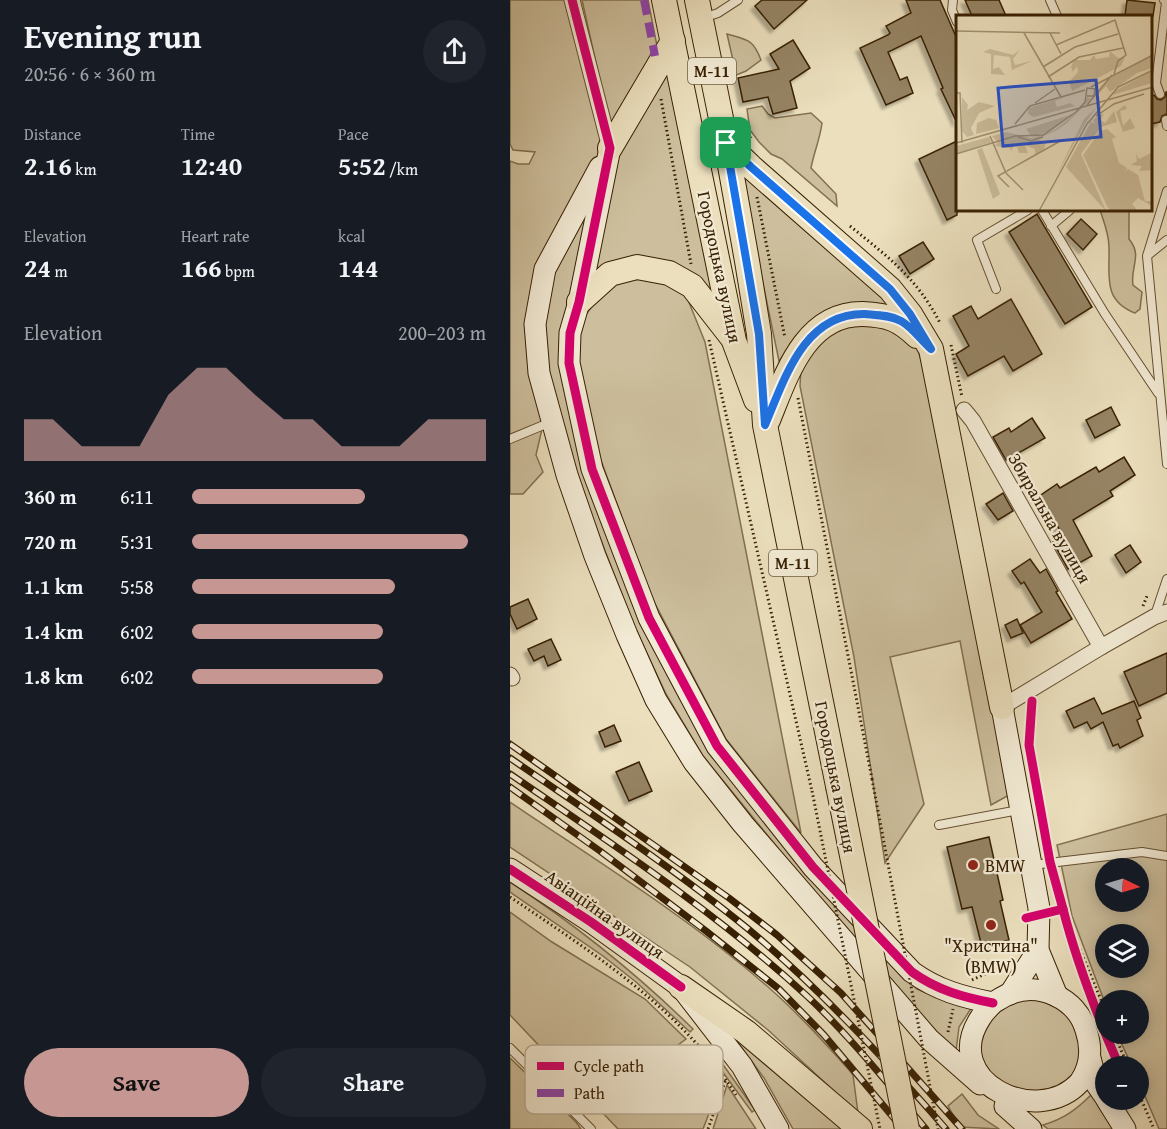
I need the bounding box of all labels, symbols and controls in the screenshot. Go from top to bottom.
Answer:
text: Evening run [24,12,201,60]
inset map [956,15,1152,212]
button: share [423,20,486,83]
road number: М-11 [688,58,736,84]
text: 20:56 · 6 × 360 m [24,59,156,88]
pin [700,117,751,168]
text: Distance [24,122,81,146]
text: Time [181,122,215,146]
text: Pace [338,122,369,146]
icon: arrive [709,126,742,159]
text: 2.16 [24,146,72,185]
text: 12:40 [181,146,242,185]
text: 5:52 [338,146,386,185]
text: km [72,157,96,181]
text: /km [386,157,418,181]
street label: Городоцька вулиця [691,189,749,345]
text: Elevation [24,224,87,248]
text: Heart rate [181,224,250,248]
text: kcal [338,224,365,248]
text: 24 [24,248,51,287]
text: 166 [181,248,221,287]
text: 144 [338,248,378,287]
text: m [51,259,68,283]
text: bpm [221,259,255,283]
text: Elevation [24,318,102,347]
text: 200–203 m [398,318,486,347]
street label: Збиральна вулиця [1002,448,1098,588]
text: 360 m [24,482,77,511]
text: 6:11 [120,482,154,511]
text: 720 m [24,527,77,556]
text: 5:31 [120,527,154,556]
road number: М-11 [769,550,817,576]
text: 1.1 km [24,572,83,601]
text: 5:58 [120,572,154,601]
text: 1.4 km [24,617,83,646]
text: 6:02 [120,617,154,646]
text: 1.8 km [24,662,83,691]
text: 6:02 [120,662,154,691]
street label: Городоцька вулиця [808,699,864,855]
place label: BMW [985,852,1026,879]
marker: BMW [966,858,980,872]
north arrow [1095,858,1149,912]
map controls [1095,858,1149,1110]
street label: Авіаційна вулиця [540,863,670,965]
marker: "Христина" (BMW) [984,918,998,932]
button: layers [1095,924,1149,978]
place label: "Христина" (BMW) [944,932,1038,980]
button: + [1095,990,1149,1044]
legend [525,1045,723,1114]
button: Save [24,1048,249,1117]
button: Share [261,1048,486,1117]
text: Cycle path [574,1054,644,1078]
button: − [1095,1056,1149,1110]
text: Path [574,1081,605,1105]

